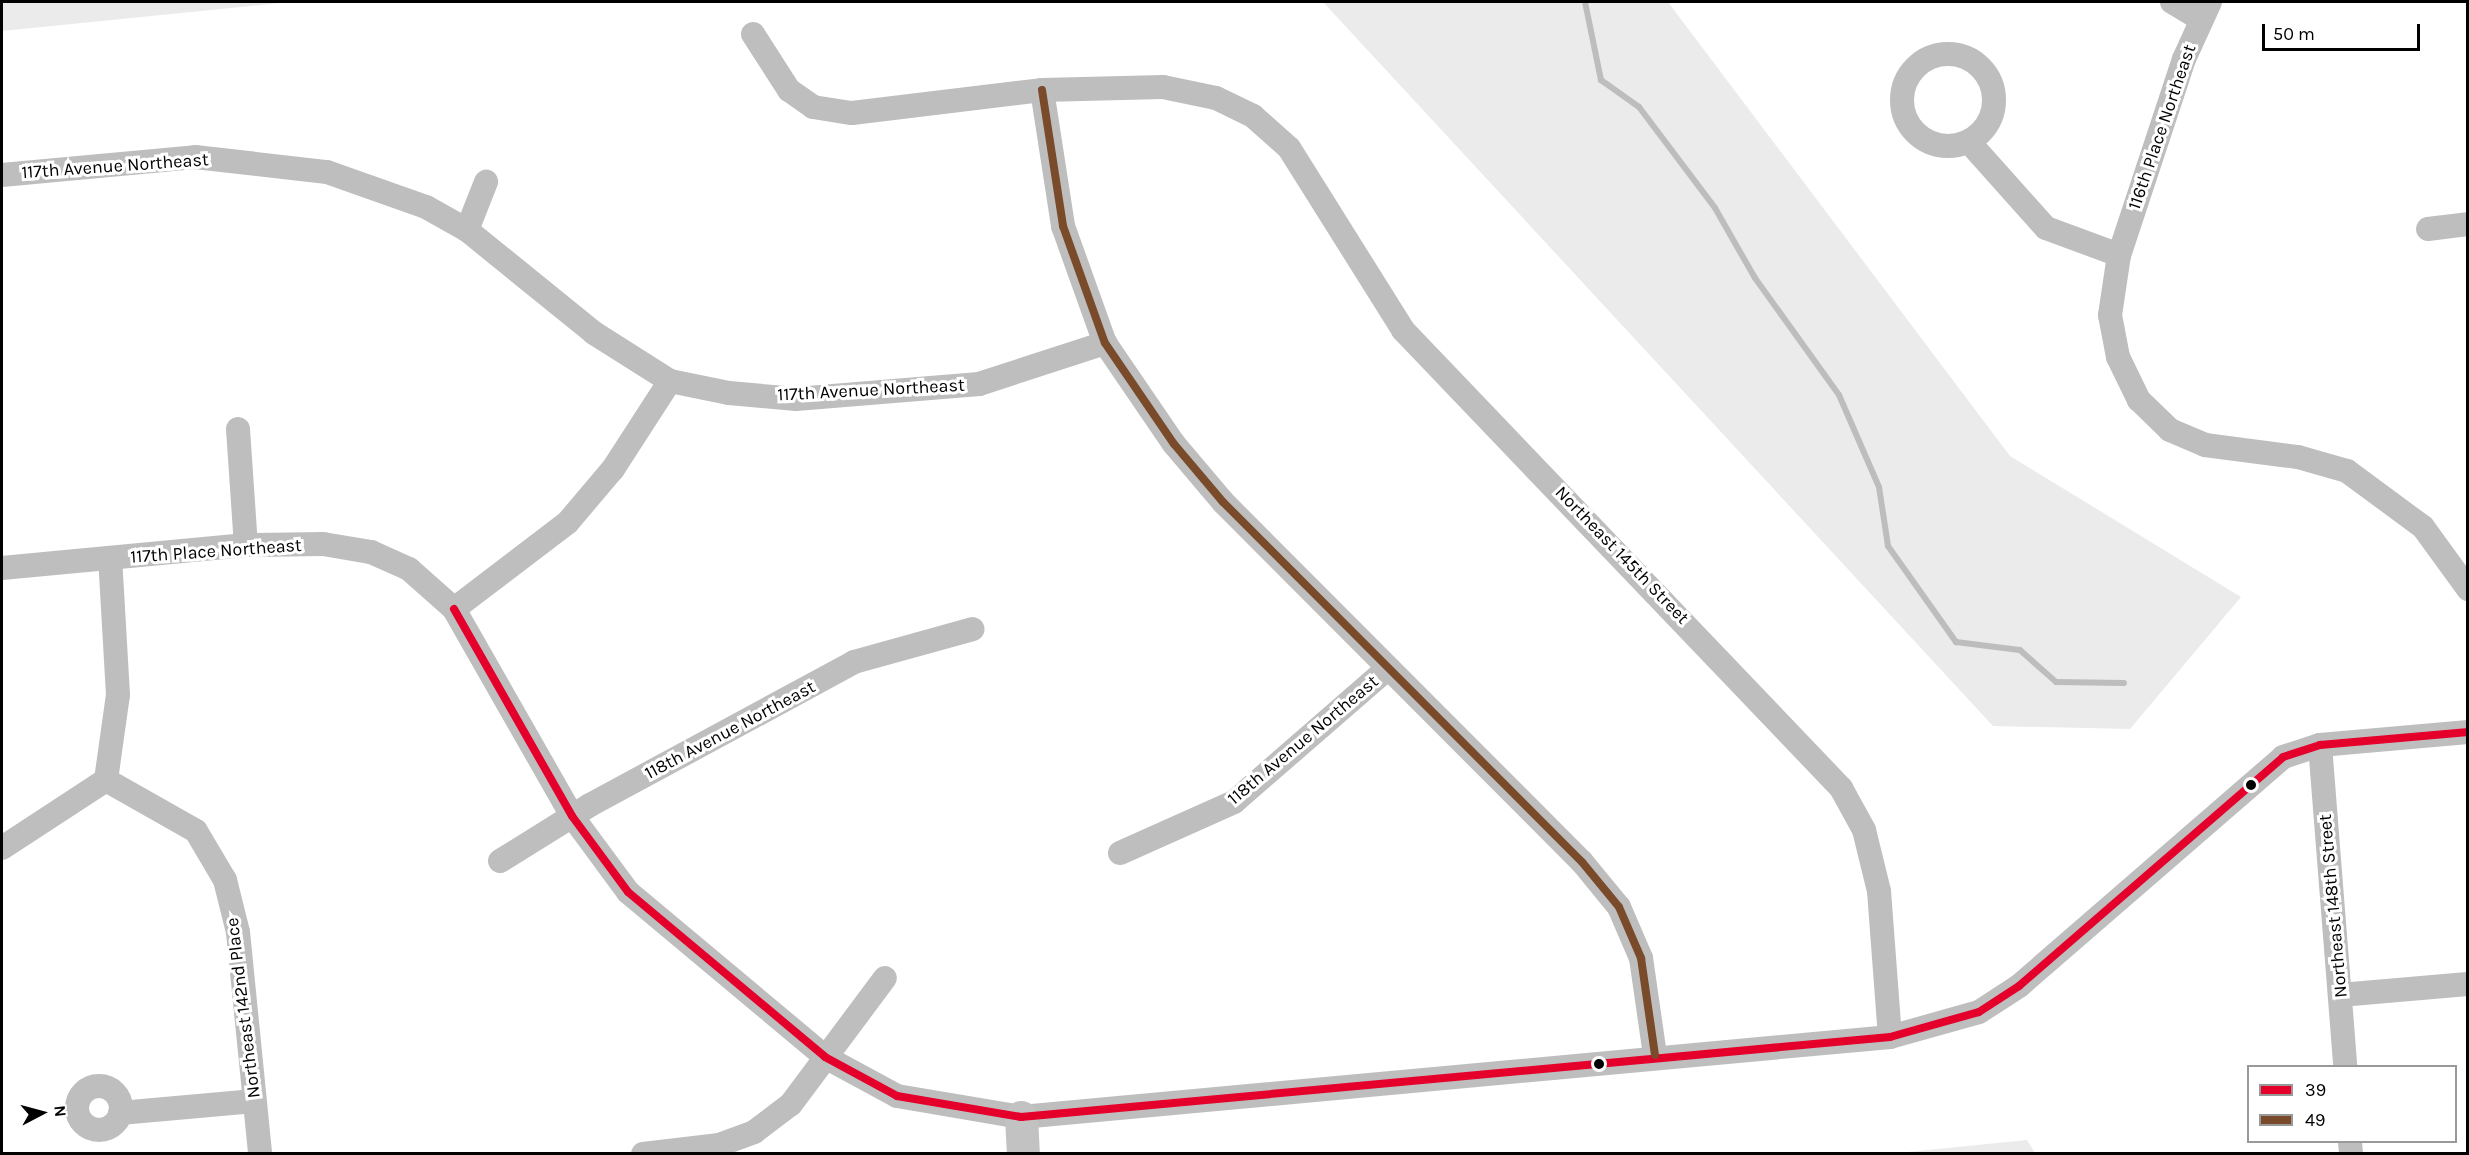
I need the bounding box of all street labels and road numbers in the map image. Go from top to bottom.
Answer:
street label: 116th Place Northeast [2124,41,2200,213]
street label: 117th Avenue Northeast [21,149,209,183]
street label: 117th Avenue Northeast [777,374,965,406]
street label: Northeast 145th Street [1551,482,1693,628]
street label: 117th Place Northeast [130,534,302,568]
street label: 118th Avenue Northeast [1223,671,1383,809]
street label: 118th Avenue Northeast [641,676,819,784]
street label: Northeast 148th Street [2314,813,2352,999]
street label: Northeast 142nd Place [221,917,265,1099]

